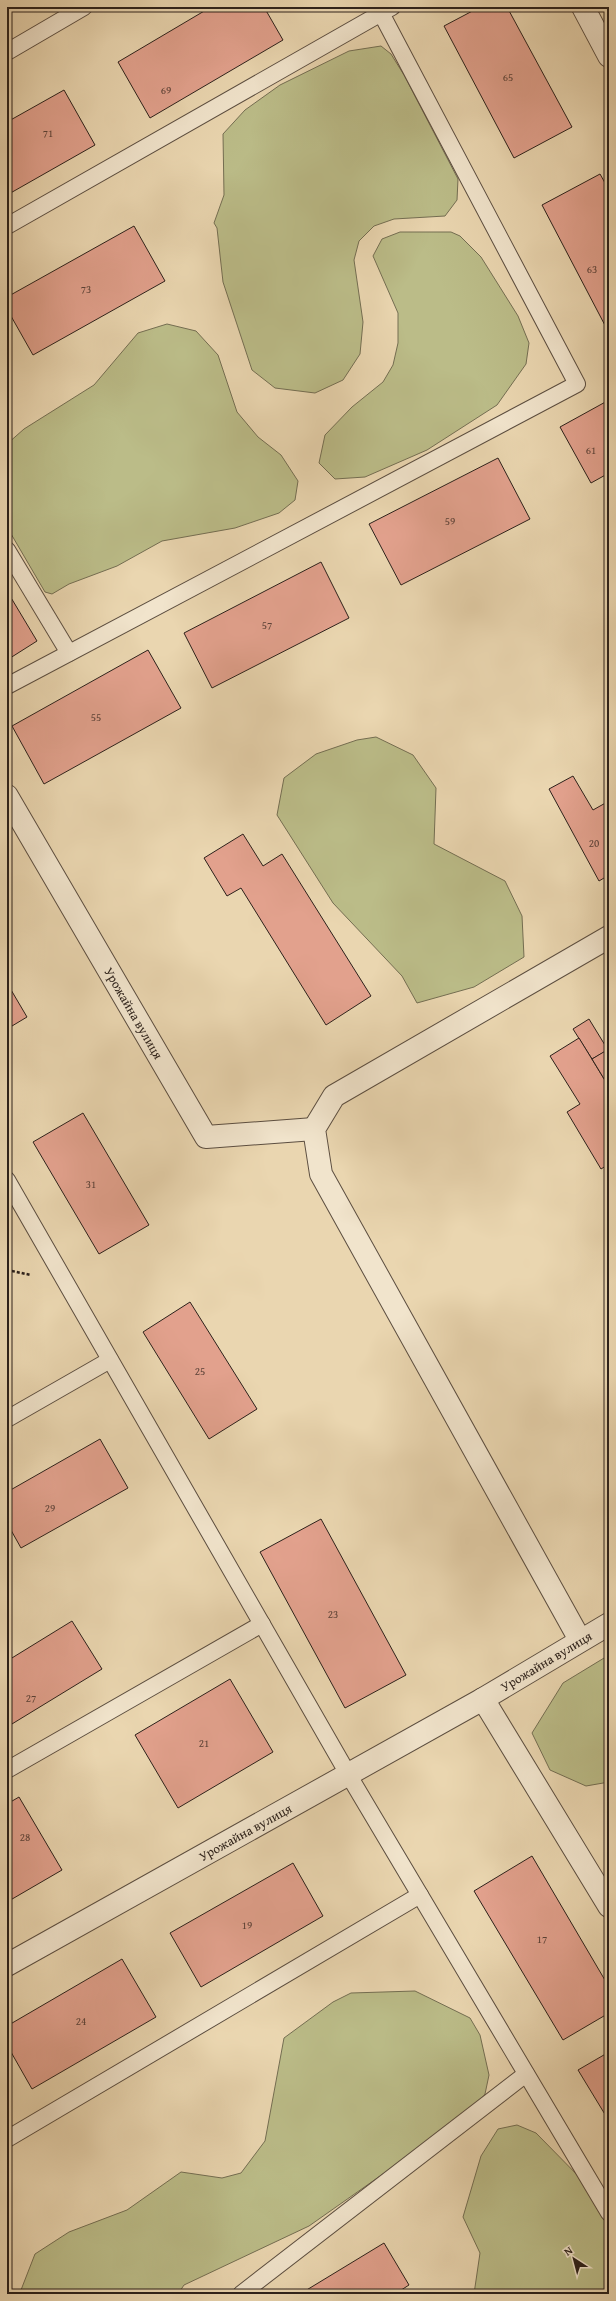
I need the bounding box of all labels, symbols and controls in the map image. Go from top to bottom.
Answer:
house number: 65 [503,69,513,85]
house number: 69 [161,82,171,98]
house number: 71 [43,125,53,141]
house number: 63 [587,261,597,277]
house number: 73 [81,281,91,297]
house number: 61 [586,442,596,458]
house number: 59 [445,513,455,529]
house number: 57 [262,617,272,633]
house number: 55 [91,709,101,725]
house number: 20 [589,835,599,851]
street label: Урожайна вулиця [99,964,168,1063]
house number: 31 [86,1176,96,1192]
house number: 25 [195,1363,205,1379]
house number: 29 [45,1500,55,1516]
house number: 23 [328,1606,338,1622]
street label: Урожайна вулиця [497,1626,596,1696]
house number: 27 [26,1690,36,1706]
house number: 21 [199,1735,209,1751]
street label: Урожайна вулиця [195,1799,295,1866]
house number: 28 [20,1829,30,1845]
house number: 19 [242,1917,252,1933]
house number: 17 [537,1931,547,1947]
house number: 24 [76,2013,86,2029]
north arrow [554,2239,594,2279]
text: N [560,2242,576,2260]

